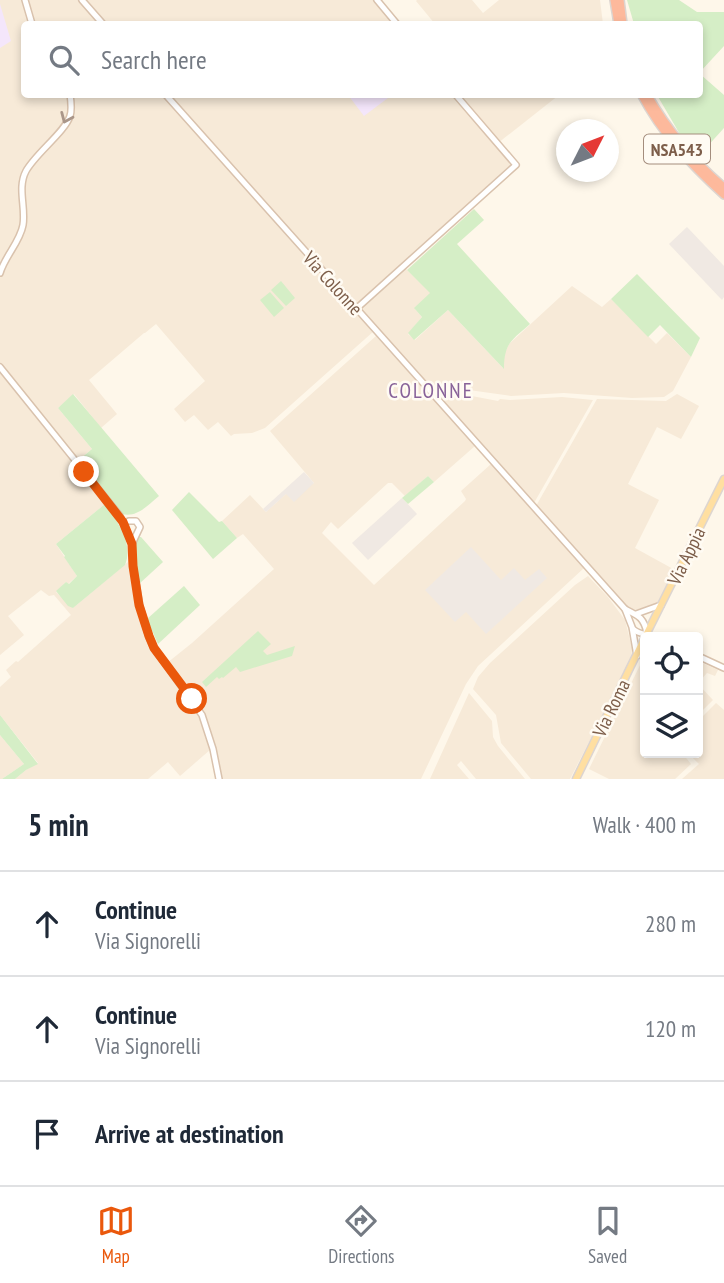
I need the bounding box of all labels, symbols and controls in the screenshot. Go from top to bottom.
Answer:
search box [21,21,703,98]
icon: search [45,41,83,79]
text: Search here [101,43,207,76]
one-way arrow [61,111,75,123]
north arrow [556,119,619,182]
road number: NSA543 [644,134,710,164]
street label: Via Colonne [297,245,368,320]
district label: COLONNE [388,377,474,404]
route end [68,456,99,487]
street label: Via Appia [661,523,710,590]
map controls [640,632,703,758]
button: locate [640,632,703,695]
street label: Via Roma [586,675,635,742]
route start [176,683,207,714]
button: layers [640,695,703,758]
text: 5 min [28,805,89,844]
text: Walk · 400 m [593,810,696,839]
text: Continue [95,893,177,926]
icon: ahead [28,905,66,943]
text: 280 m [645,909,696,938]
text: Via Signorelli [95,926,201,955]
text: Continue [95,998,177,1031]
icon: ahead [28,1010,66,1048]
text: 120 m [645,1014,696,1043]
text: Via Signorelli [95,1031,201,1060]
icon: arrive [28,1115,66,1153]
text: Arrive at destination [95,1117,284,1150]
tab: Map [97,1202,135,1268]
tab: Directions [328,1202,394,1268]
tab: Saved [588,1202,627,1268]

